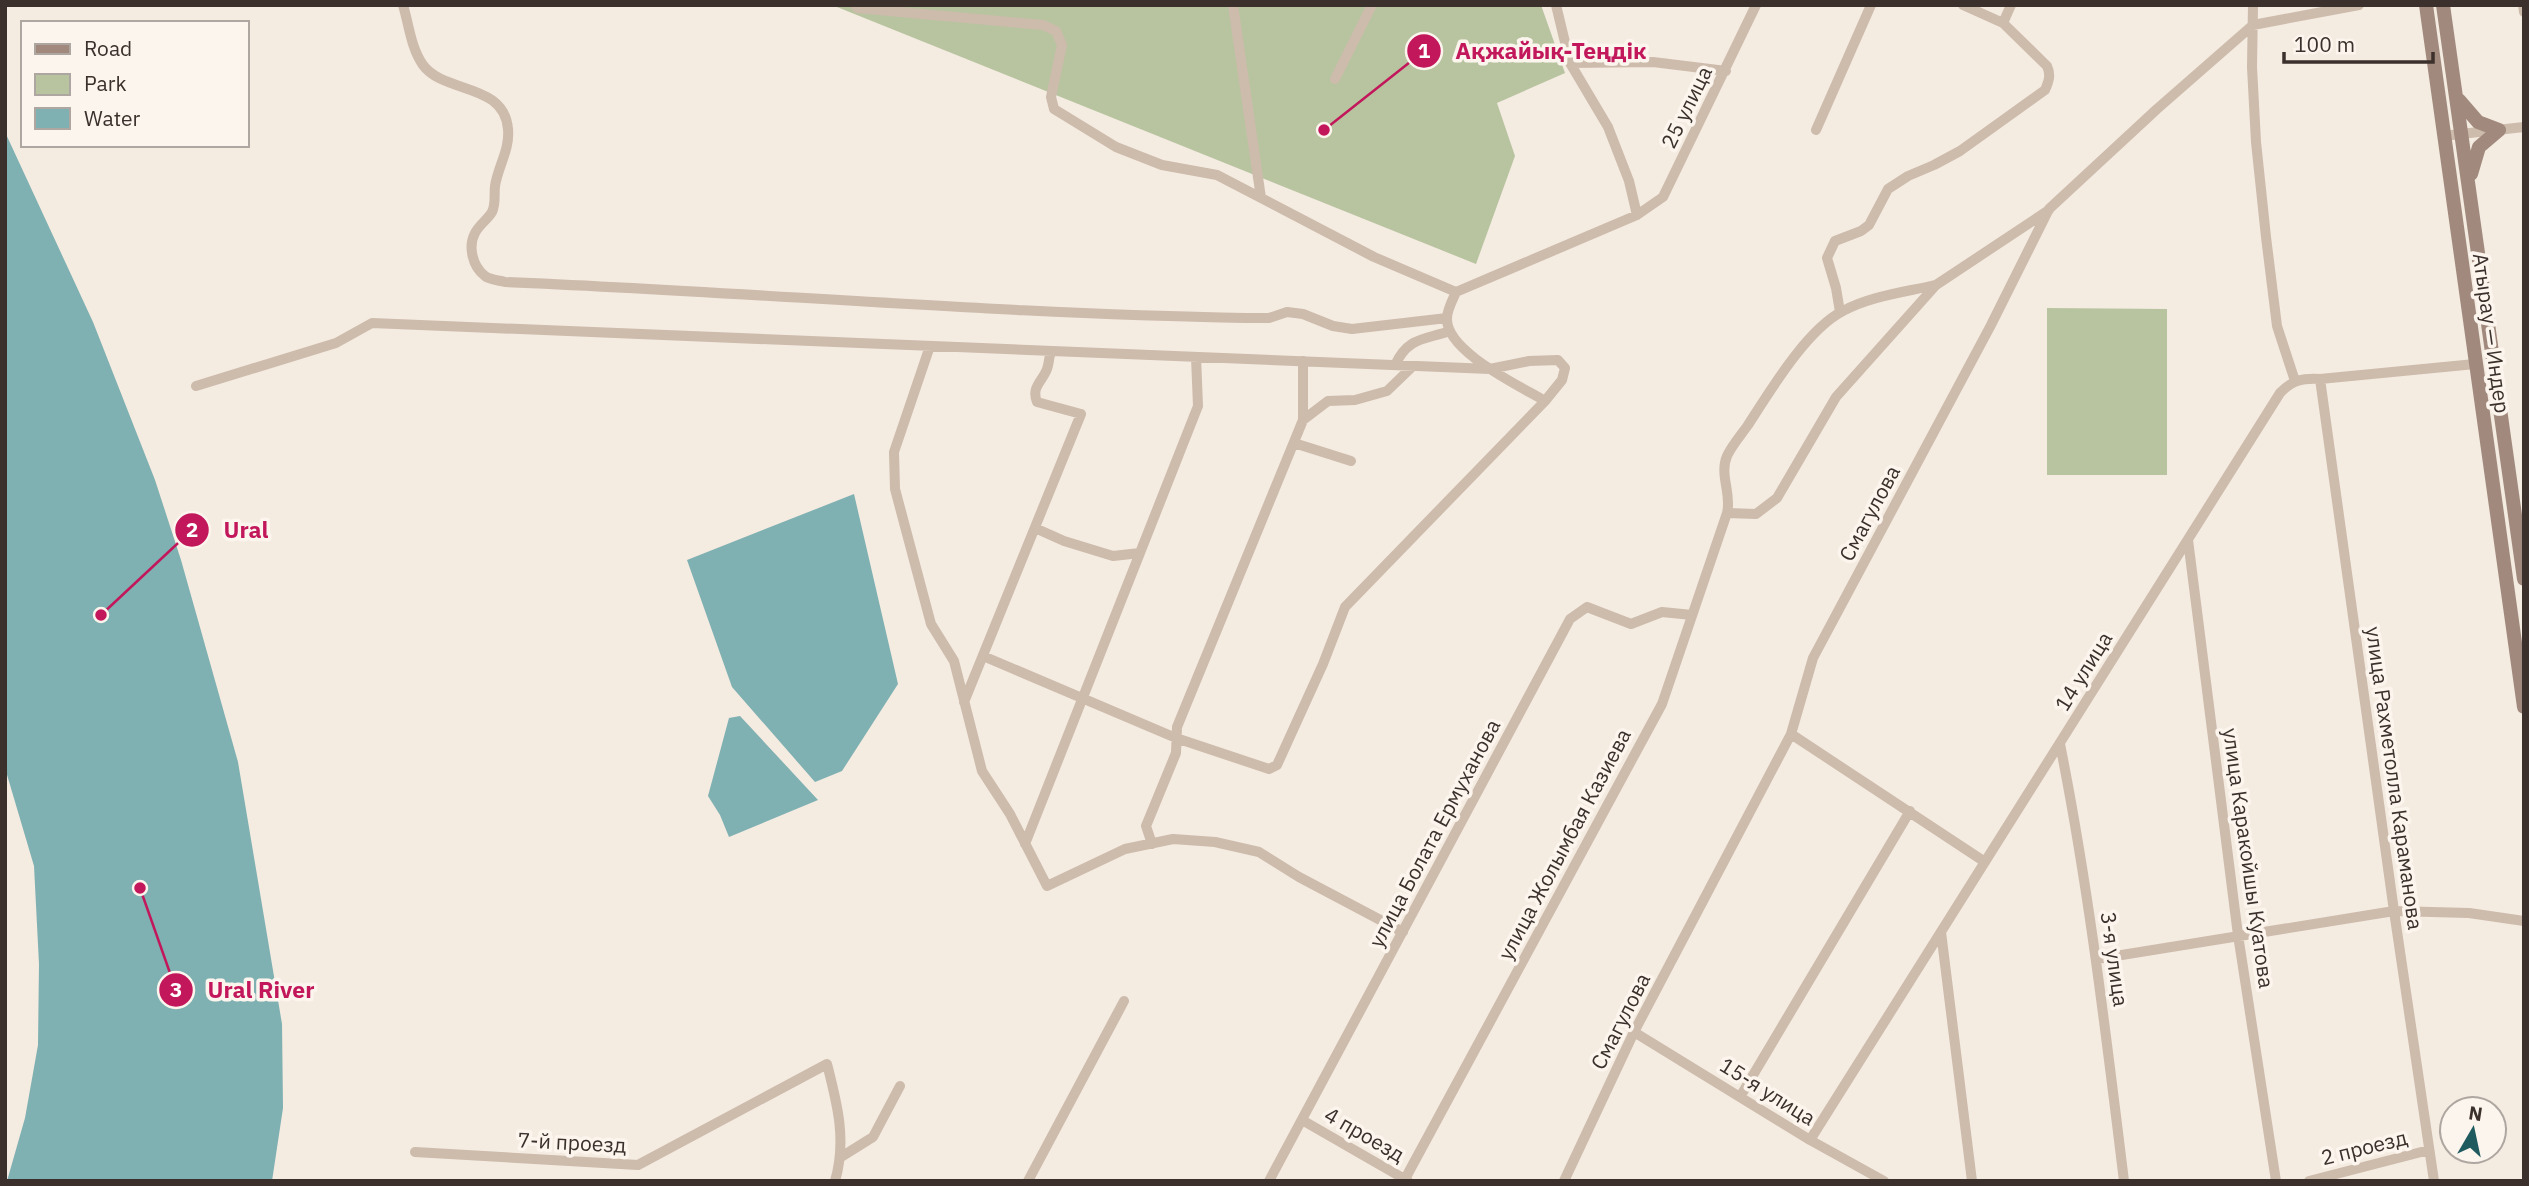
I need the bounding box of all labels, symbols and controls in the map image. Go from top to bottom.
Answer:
legend [21,21,248,147]
scale bar [2284,21,2433,65]
callout: Ақжайық-Теңдік [1407,29,1661,73]
text: 100 m [2294,30,2355,58]
text: Road [84,34,132,62]
text: Ақжайық-Теңдік [1455,35,1647,65]
text: 1 [1418,36,1431,64]
street label: 25 улица [1654,61,1718,153]
text: Park [84,69,127,97]
text: Water [84,104,141,132]
street label: Атырау — Индер [2467,251,2517,415]
street label: Смагулова [1832,460,1906,566]
callout: Ural [175,508,283,552]
text: Ural [224,514,269,544]
text: 2 [186,515,198,543]
street label: улица Рахметолла Караманова [2360,625,2430,931]
street label: 14 улица [2048,626,2118,716]
street label: улица Болата Ермуханова [1362,714,1506,952]
street label: улица Жолымбая Казиева [1491,724,1637,964]
street label: улица Каракойшы Куатова [2217,726,2281,990]
street label: 3-я улица [2095,910,2135,1008]
callout: Ural River [159,968,328,1012]
street label: Смагулова [1584,968,1656,1074]
text: Ural River [208,974,314,1004]
text: 3 [170,975,182,1003]
street label: 15-я улица [1715,1051,1821,1131]
north arrow [2438,1095,2508,1165]
street label: 4 проезд [1320,1100,1410,1168]
text: N [2467,1100,2484,1126]
street label: 2 проезд [2318,1123,2410,1171]
street label: 7-й проезд [517,1125,627,1159]

